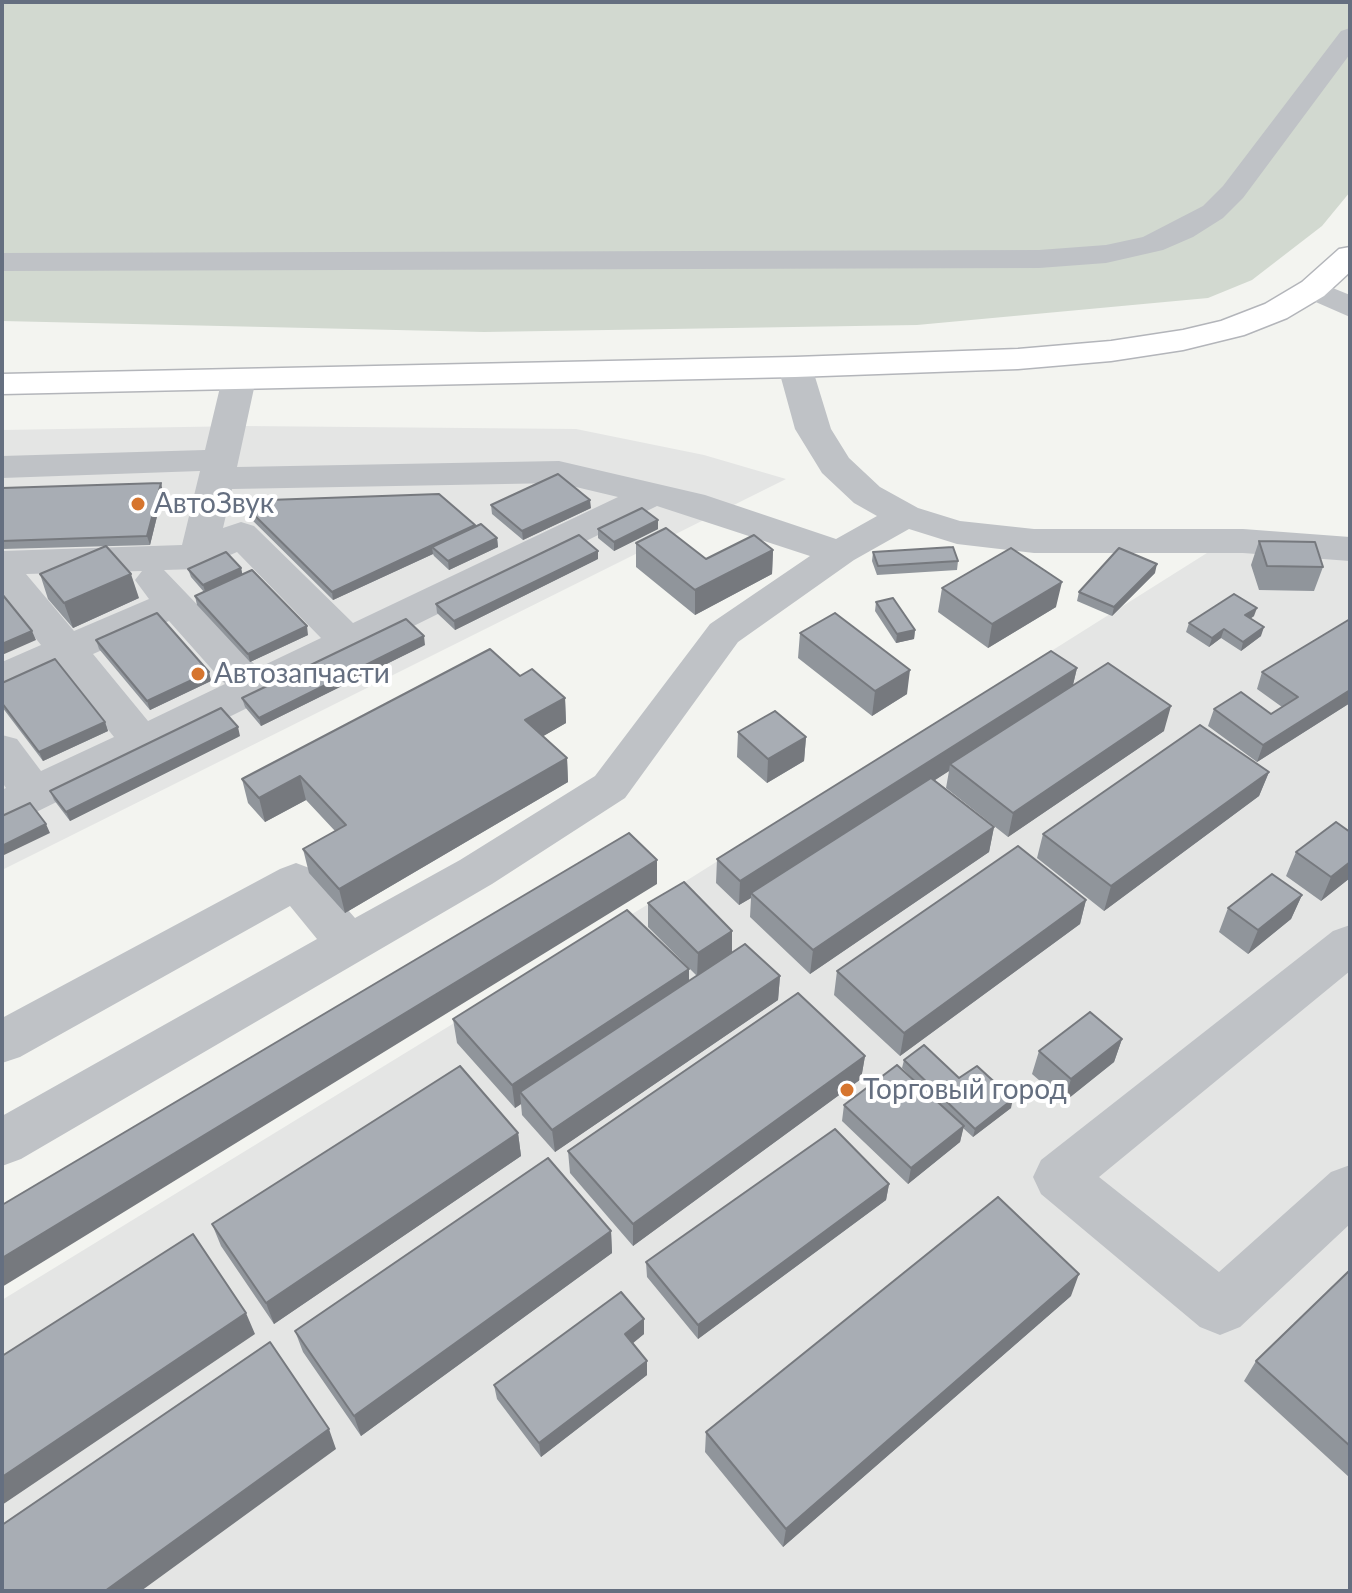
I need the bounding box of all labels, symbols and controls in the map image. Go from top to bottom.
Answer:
place label: АвтоЗвук [154,487,274,521]
marker: АвтоЗвук [129,495,147,513]
place label: Автозапчасти [214,657,390,691]
marker: Автозапчасти [189,665,207,683]
place label: Торговый город [863,1073,1067,1107]
marker: Торговый город [838,1081,856,1099]

